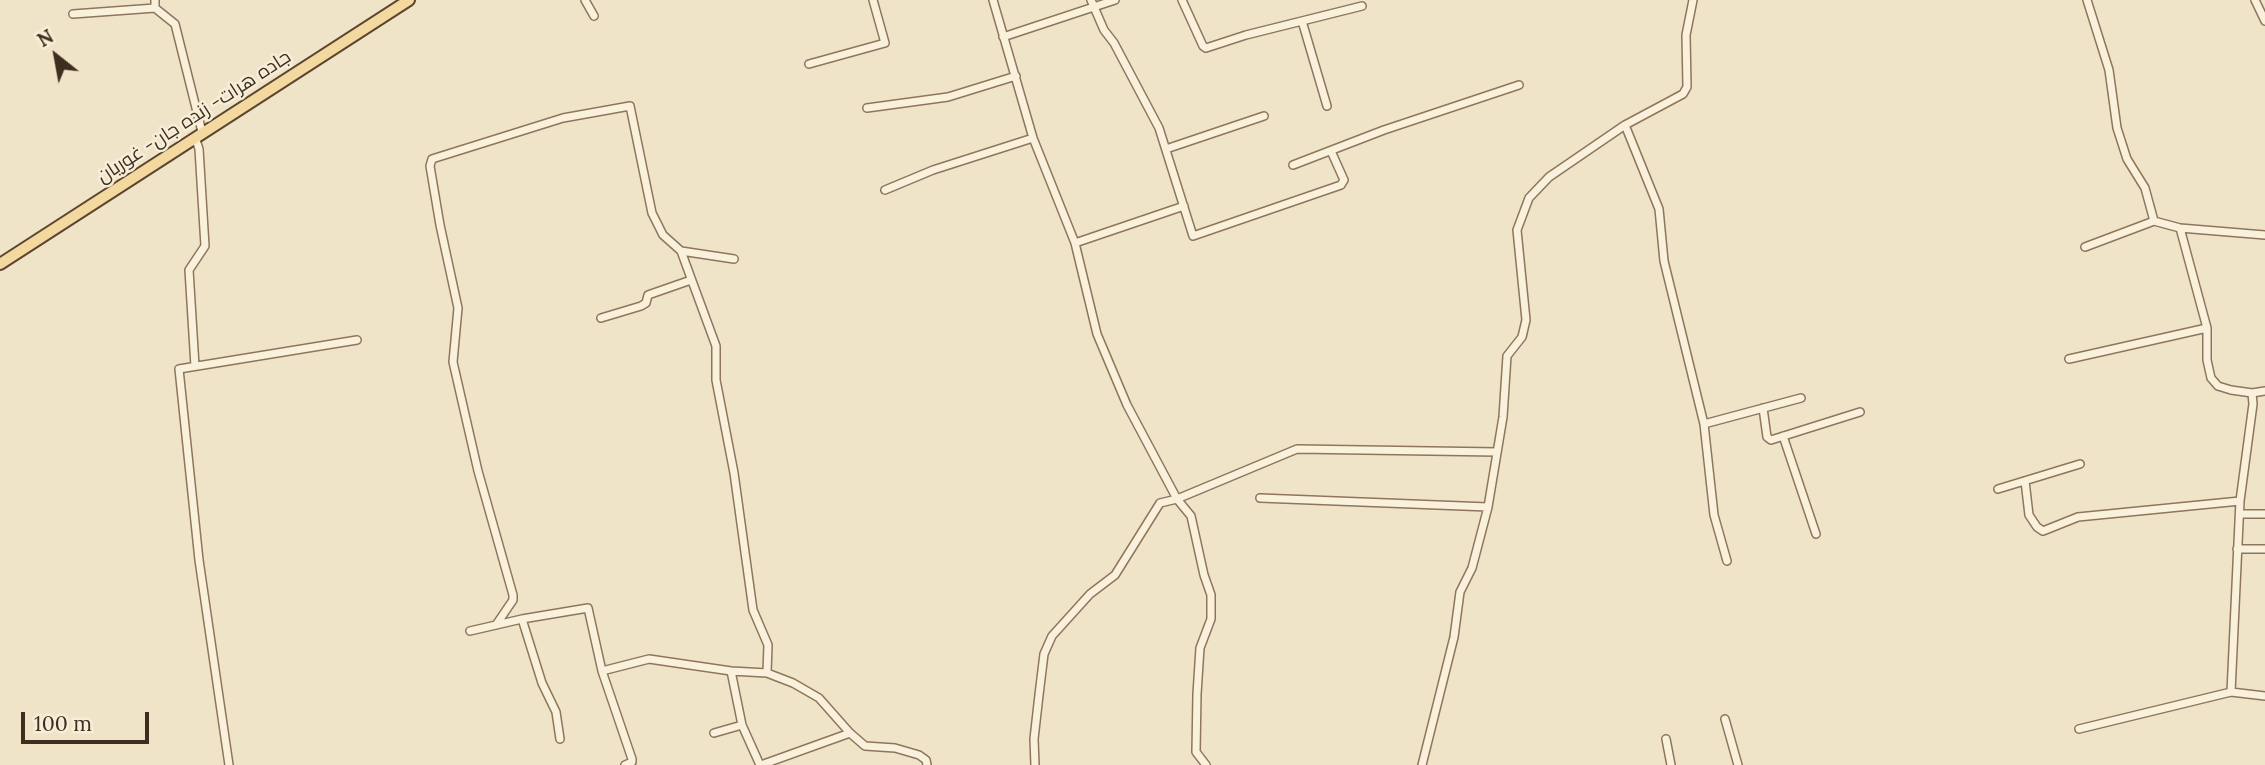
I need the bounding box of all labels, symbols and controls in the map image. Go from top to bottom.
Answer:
north arrow [21,21,91,91]
text: N [33,24,58,52]
street label: جاده هرات- زنده جان- غوریان [93,46,295,188]
scale bar [24,698,152,742]
text: 100 m [34,710,92,737]

